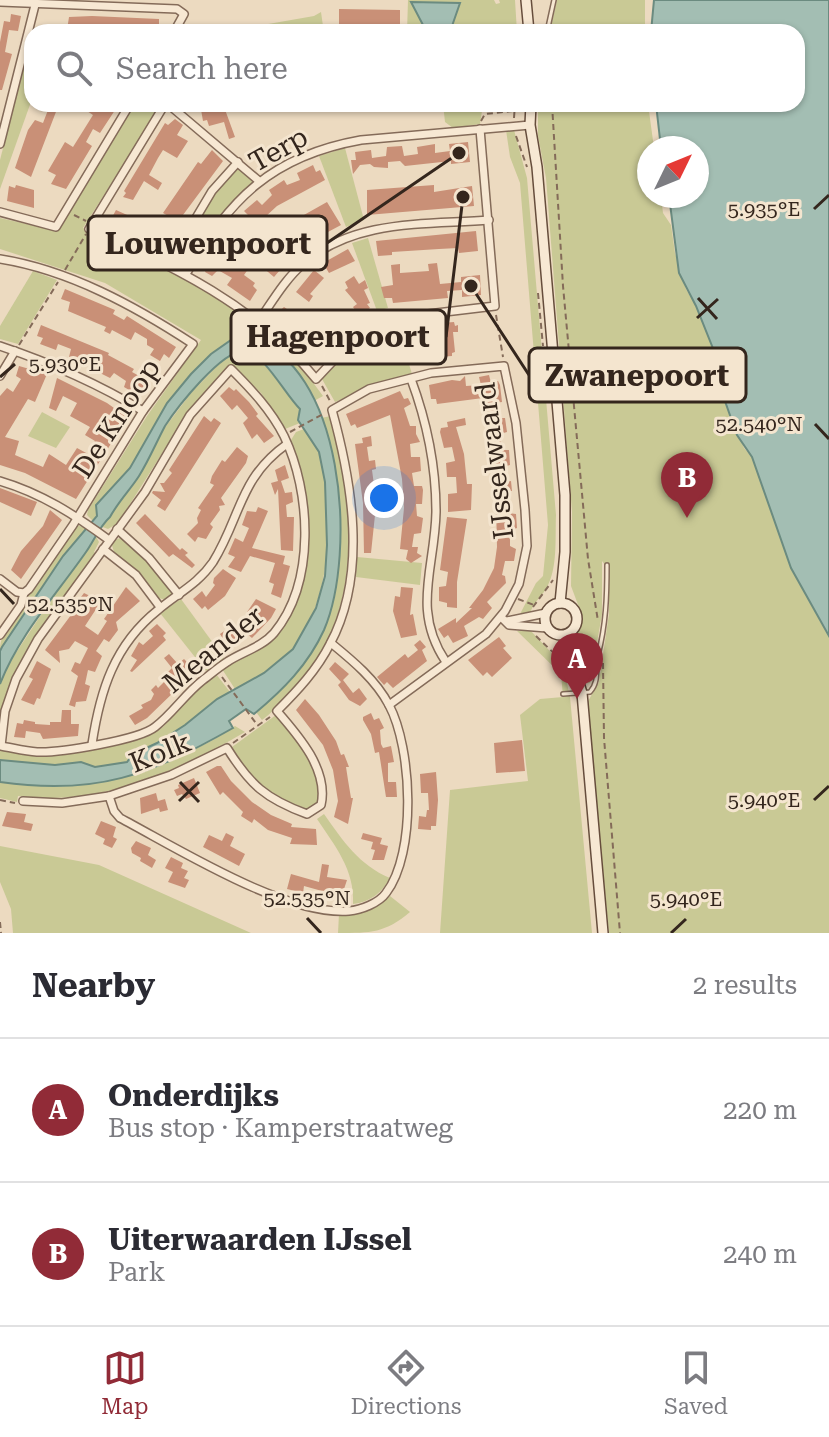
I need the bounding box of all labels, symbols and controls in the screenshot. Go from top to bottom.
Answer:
search box [24,24,805,112]
icon: search [52,46,96,90]
text: Search here [116,51,288,86]
street label: Terp [243,120,313,179]
north arrow [637,136,709,208]
text: 5.935°E [728,197,800,221]
callout: Louwenpoort [88,216,327,270]
text: Louwenpoort [105,226,311,261]
callout: Hagenpoort [231,310,446,364]
text: Hagenpoort [246,319,430,354]
callout: Zwanepoort [529,348,746,402]
text: 5.930°E [29,352,101,376]
street label: De Knoop [66,353,167,484]
text: Zwanepoort [545,358,729,393]
street label: IJsselwaard [468,381,520,541]
text: 52.540°N [716,412,802,436]
pin: B [661,452,713,518]
your location [364,478,404,518]
text: 52.535°N [27,592,113,616]
street label: Meander [156,599,270,700]
pin: A [551,633,603,699]
street label: Kolk [125,725,196,780]
text: 5.940°E [728,788,800,812]
text: 52.535°N [264,886,350,910]
text: 5.940°E [650,887,722,911]
text: Nearby [32,965,155,1005]
text: 2 results [693,970,797,1000]
text: Onderdijks [108,1078,279,1113]
text: A [49,1095,67,1125]
text: 220 m [723,1095,797,1125]
text: Bus stop · Kamperstraatweg [108,1113,453,1143]
text: Uiterwaarden IJssel [108,1222,412,1257]
text: B [49,1239,67,1269]
text: 240 m [723,1239,797,1269]
text: Park [108,1257,165,1287]
tab: Map [101,1346,148,1419]
tab: Directions [351,1346,461,1419]
tab: Saved [664,1346,728,1419]

